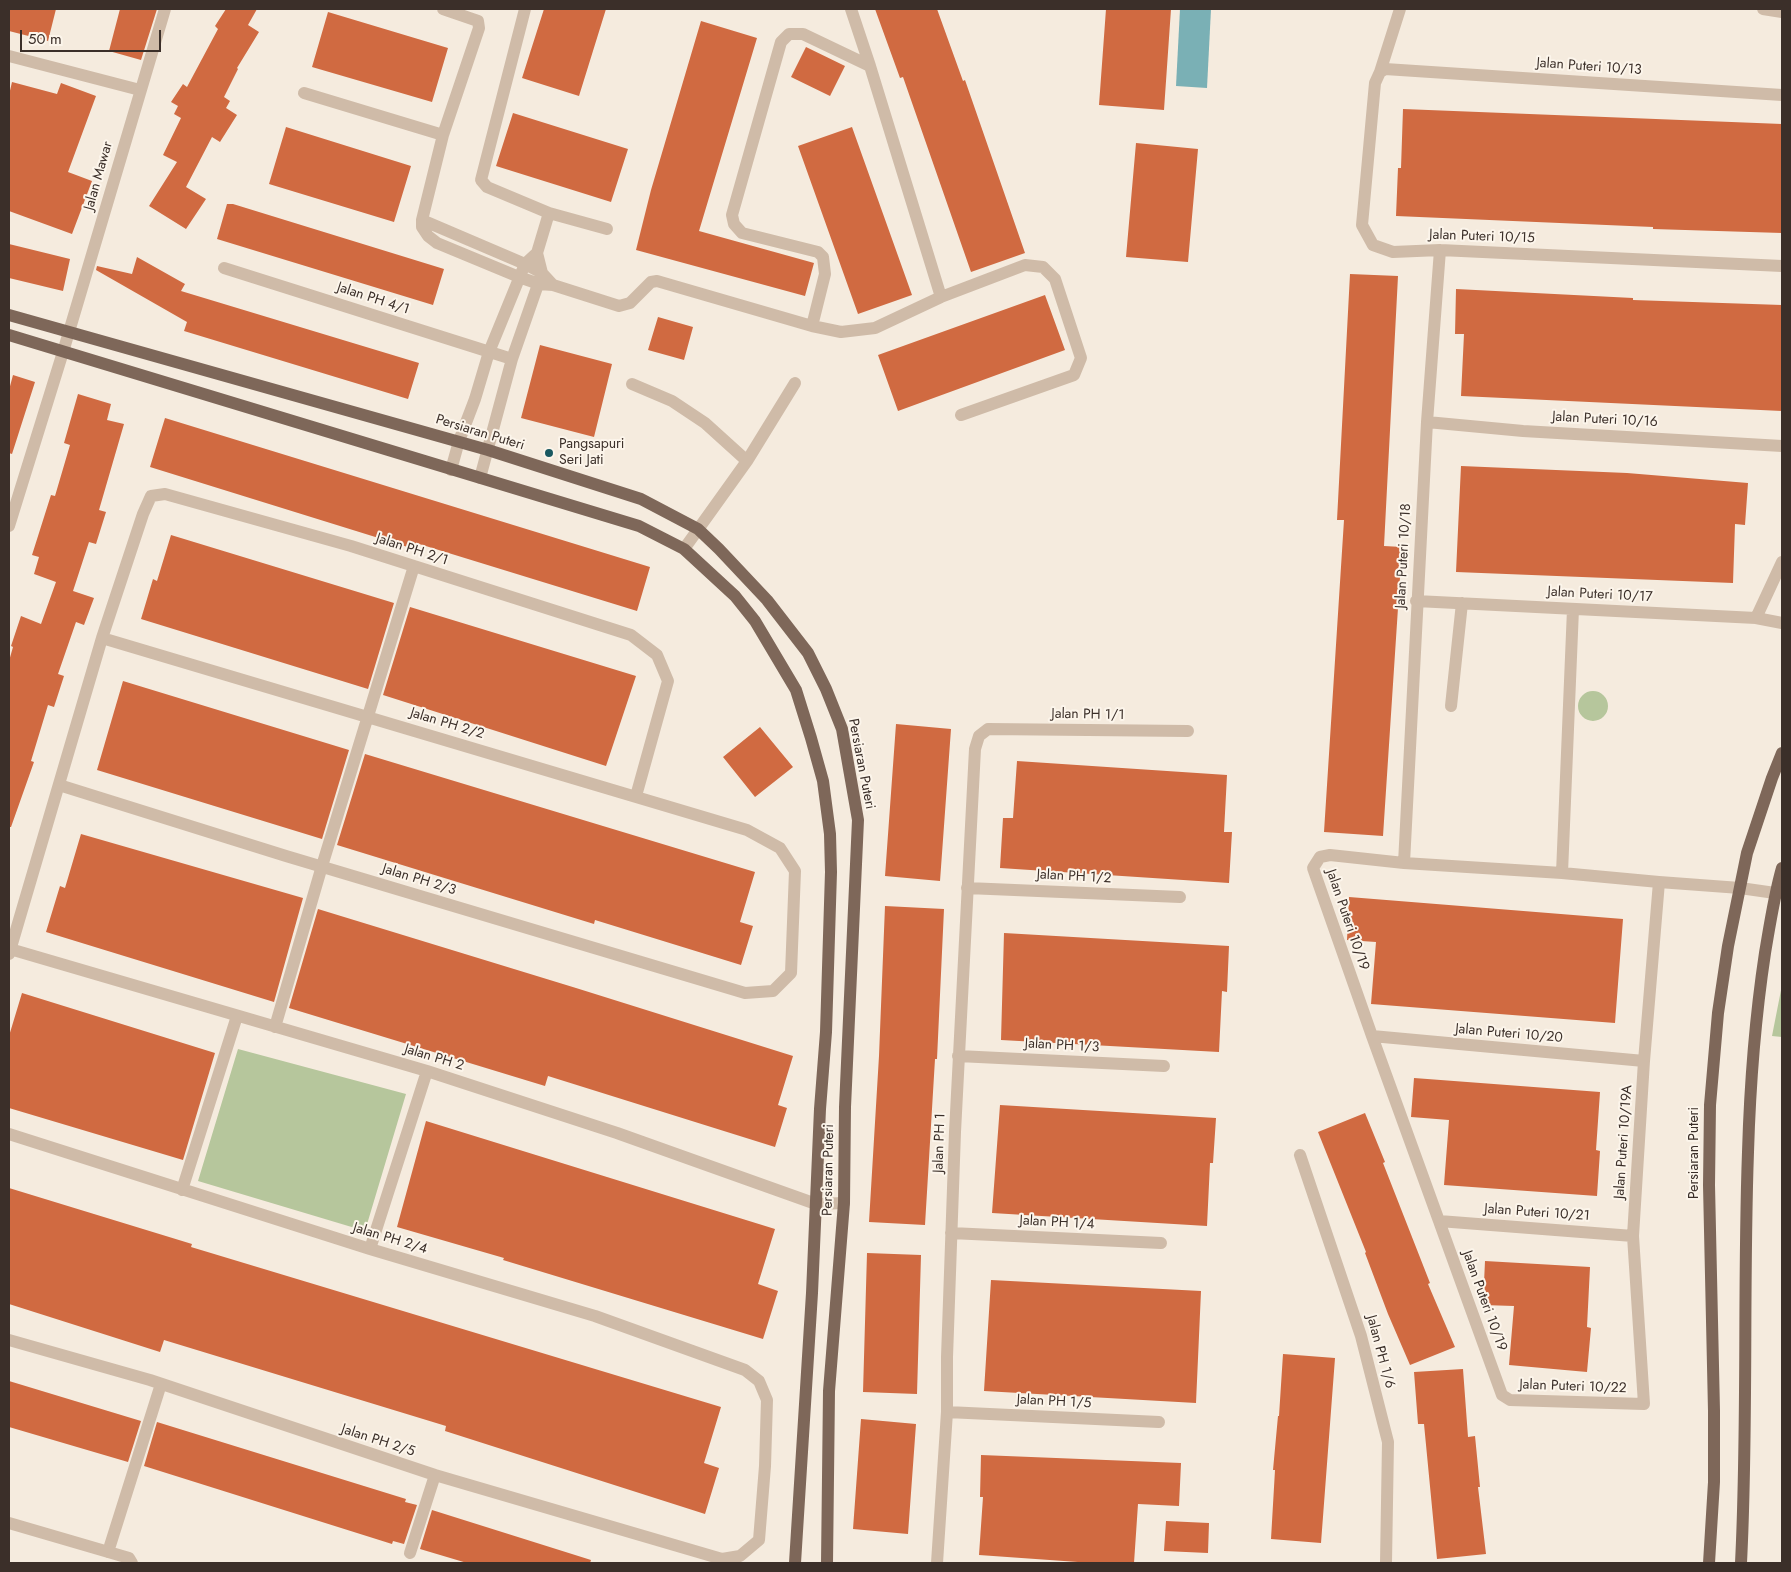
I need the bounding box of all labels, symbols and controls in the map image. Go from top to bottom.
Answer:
scale bar [22,20,164,52]
text: 50 m [28,28,62,50]
street label: Jalan Puteri 10/13 [1536,55,1642,79]
street label: Jalan Mawar [81,140,117,212]
street label: Jalan Puteri 10/15 [1429,227,1535,247]
street label: Jalan PH 4/1 [335,279,411,319]
street label: Jalan Puteri 10/16 [1552,409,1658,431]
street label: Persiaran Puteri [433,412,527,454]
place label: Pangsapuri Seri Jati [559,437,624,470]
marker: Pangsapuri Seri Jati [543,447,555,459]
street label: Jalan Puteri 10/18 [1393,503,1415,609]
street label: Jalan PH 2/1 [374,530,450,570]
street label: Jalan Puteri 10/17 [1547,584,1653,606]
street label: Jalan PH 2/2 [408,705,486,743]
street label: Jalan PH 1/1 [1051,706,1125,724]
street label: Persiaran Puteri [844,717,878,811]
street label: Jalan PH 2/3 [380,861,458,899]
street label: Jalan PH 1/2 [1036,867,1112,887]
street label: Jalan Puteri 10/19 [1322,867,1372,973]
street label: Jalan Puteri 10/20 [1455,1021,1563,1047]
street label: Jalan PH 1/3 [1024,1036,1100,1056]
street label: Jalan PH 2 [402,1041,466,1075]
street label: Jalan Puteri 10/19A [1612,1085,1636,1199]
street label: Persiaran Puteri [1687,1107,1703,1199]
street label: Jalan PH 1 [931,1113,949,1173]
street label: Persiaran Puteri [820,1124,838,1216]
street label: Jalan Puteri 10/21 [1484,1201,1590,1225]
street label: Jalan PH 1/4 [1019,1213,1095,1233]
street label: Jalan PH 2/4 [351,1220,429,1258]
street label: Jalan Puteri 10/19 [1458,1248,1510,1354]
street label: Jalan PH 1/6 [1362,1314,1398,1390]
street label: Jalan Puteri 10/22 [1519,1377,1627,1397]
street label: Jalan PH 1/5 [1016,1392,1092,1412]
street label: Jalan PH 2/5 [339,1421,417,1461]

